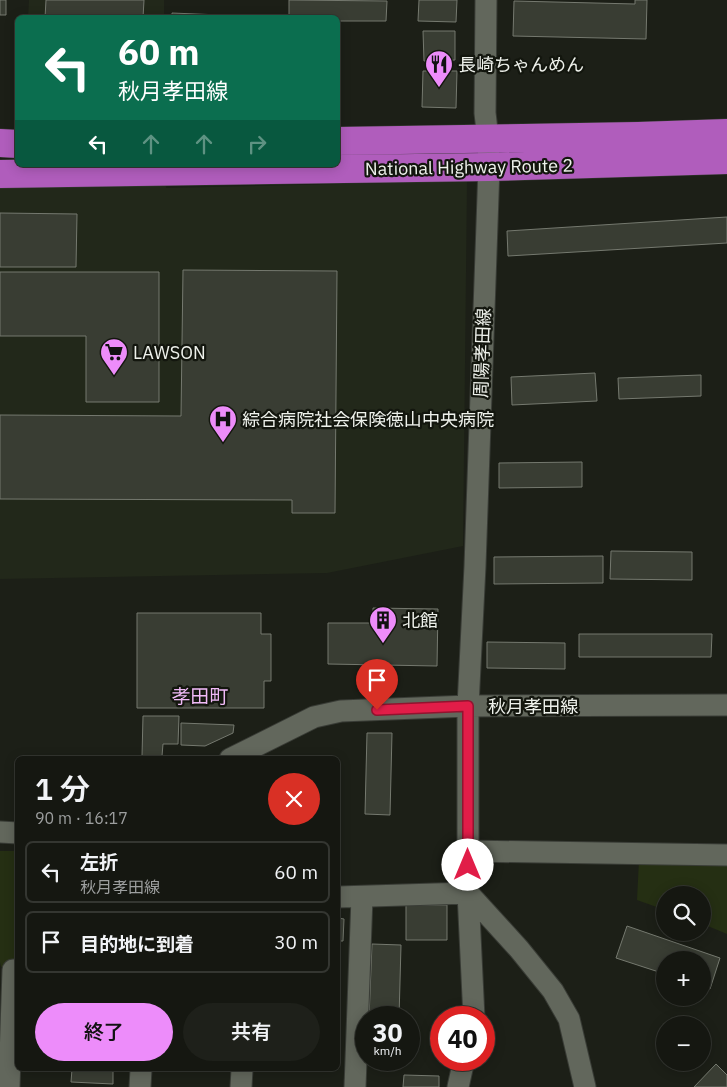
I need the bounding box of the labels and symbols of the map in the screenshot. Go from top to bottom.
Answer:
restaurant icon: 長崎ちゃんめん [424,49,454,88]
place label: 長崎ちゃんめん [458,53,584,76]
street label: National Highway Route 2 [365,154,573,180]
street label: 周陽孝田線 [469,308,495,398]
supermarket icon: LAWSON [99,337,129,376]
place label: LAWSON [133,341,206,364]
hospital icon: 綜合病院社会保険徳山中央病院 [208,404,238,443]
place label: 綜合病院社会保険徳山中央病院 [242,408,494,431]
building icon: 北館 [368,605,398,644]
place label: 北館 [402,609,438,632]
pin [356,659,398,710]
district label: 孝田町 [171,684,229,708]
street label: 秋月孝田線 [488,695,578,718]
position arrow [441,838,493,890]
speed limit sign: 40 [430,1006,495,1071]

